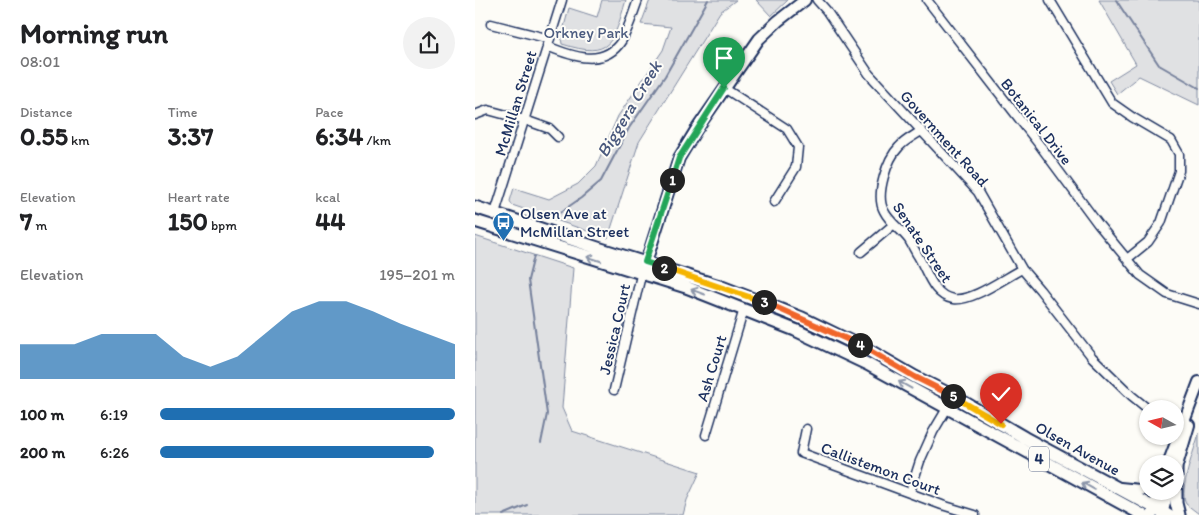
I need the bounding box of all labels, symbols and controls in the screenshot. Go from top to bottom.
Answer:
text: Morning run [20,16,168,50]
button: share [403,17,455,69]
park label: Orkney Park [543,23,629,42]
pin [703,37,745,88]
icon: arrive [710,44,738,72]
street label: McMillan Street [490,48,541,158]
text: 08:01 [20,52,60,71]
water label: Biggera Creek [592,55,667,161]
street label: Botanical Drive [997,74,1077,169]
street label: Government Road [896,86,993,191]
text: Distance [20,104,72,121]
text: Time [168,104,198,121]
text: Pace [315,104,343,121]
text: 0.55 [20,121,68,151]
text: 3:37 [168,121,213,151]
text: 6:34 [315,121,363,151]
text: km [68,132,89,149]
text: /km [363,132,391,149]
pin: 1 [659,168,685,192]
text: 1 [669,172,676,189]
text: Elevation [20,189,76,206]
text: Heart rate [168,189,230,206]
text: kcal [315,189,340,206]
street label: Senate Street [889,198,957,286]
place label: Olsen Ave at McMillan Street [520,204,629,241]
text: 7 [20,206,32,236]
text: 150 [168,206,208,236]
text: 44 [315,206,345,236]
bus stop icon: Olsen Ave at McMillan Street [492,210,516,241]
text: m [32,217,47,234]
text: bpm [208,217,237,234]
one-way arrow [587,254,603,264]
pin: 2 [651,256,677,280]
text: 2 [661,260,668,277]
text: Elevation [20,265,84,284]
text: 195–201 m [379,265,455,284]
street label: Jessica Court [595,282,634,376]
one-way arrow [691,287,706,296]
pin: 3 [751,290,777,314]
text: 3 [761,294,768,311]
pin: 4 [847,332,873,358]
street label: Ash Court [692,333,731,404]
text: 4 [856,337,865,354]
pin [980,373,1022,424]
one-way arrow [898,380,913,389]
icon: check [987,380,1015,408]
pin: 5 [941,384,965,408]
text: 5 [950,388,957,405]
north arrow [1139,400,1184,445]
map controls [1139,400,1184,500]
text: 100 m [20,405,64,424]
text: 6:19 [100,405,128,424]
street label: Olsen Avenue [1032,417,1123,479]
street label: Callistemon Court [818,438,943,499]
text: 200 m [20,443,65,462]
text: 6:26 [100,443,129,462]
road number: 4 [1029,446,1049,472]
button: layers [1139,455,1184,500]
one-way arrow [1081,480,1096,490]

